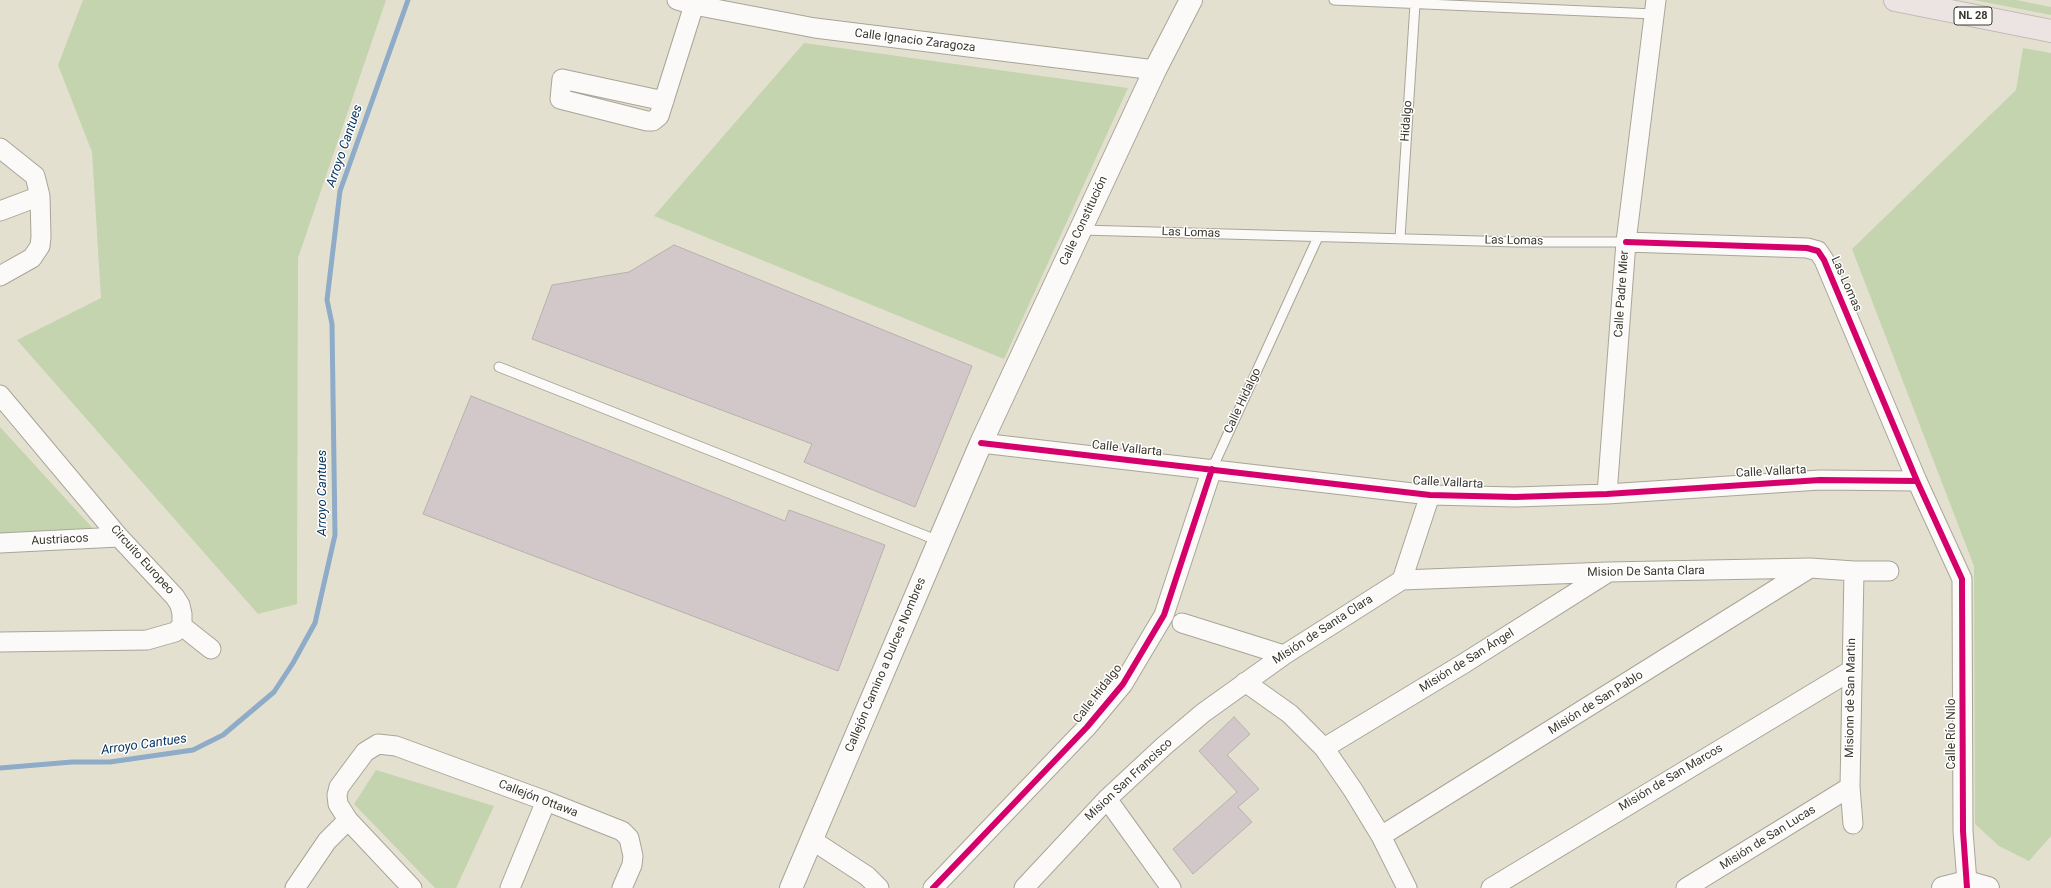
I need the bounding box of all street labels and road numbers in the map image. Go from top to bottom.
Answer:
road number: NL 28 [1954,7,1992,25]
street label: Calle Ignacio Zaragoza [854,26,976,56]
street label: Hidalgo [1398,100,1416,142]
street label: Calle Constitución [1057,174,1111,268]
street label: Las Lomas [1161,225,1221,241]
street label: Las Lomas [1485,233,1543,249]
street label: Calle Padre Mier [1612,250,1632,338]
street label: Las Lomas [1827,254,1865,314]
street label: Calle Hidalgo [1222,366,1264,436]
street label: Calle Vallarta [1091,438,1163,460]
street label: Calle Vallarta [1735,463,1807,481]
street label: Calle Vallarta [1412,474,1484,492]
street label: Circuito Europeo [107,522,177,598]
street label: Austriacos [31,531,89,549]
street label: Mision De Santa Clara [1587,564,1705,580]
street label: Callejón Camino a Dulces Nombres [843,576,929,754]
street label: Misión de Santa Clara [1270,592,1376,668]
street label: Misión de San Ángel [1417,626,1517,696]
street label: Misionn de San Martin [1843,638,1859,758]
street label: Calle Hidalgo [1071,662,1125,726]
street label: Misión de San Pablo [1546,668,1646,738]
street label: Calle Río Nilo [1945,699,1959,769]
street label: Mision San Francisco [1082,736,1176,824]
street label: Misión de San Marcos [1616,741,1726,815]
street label: Callejón Ottawa [496,777,580,821]
street label: Misión de San Lucas [1717,803,1819,873]

